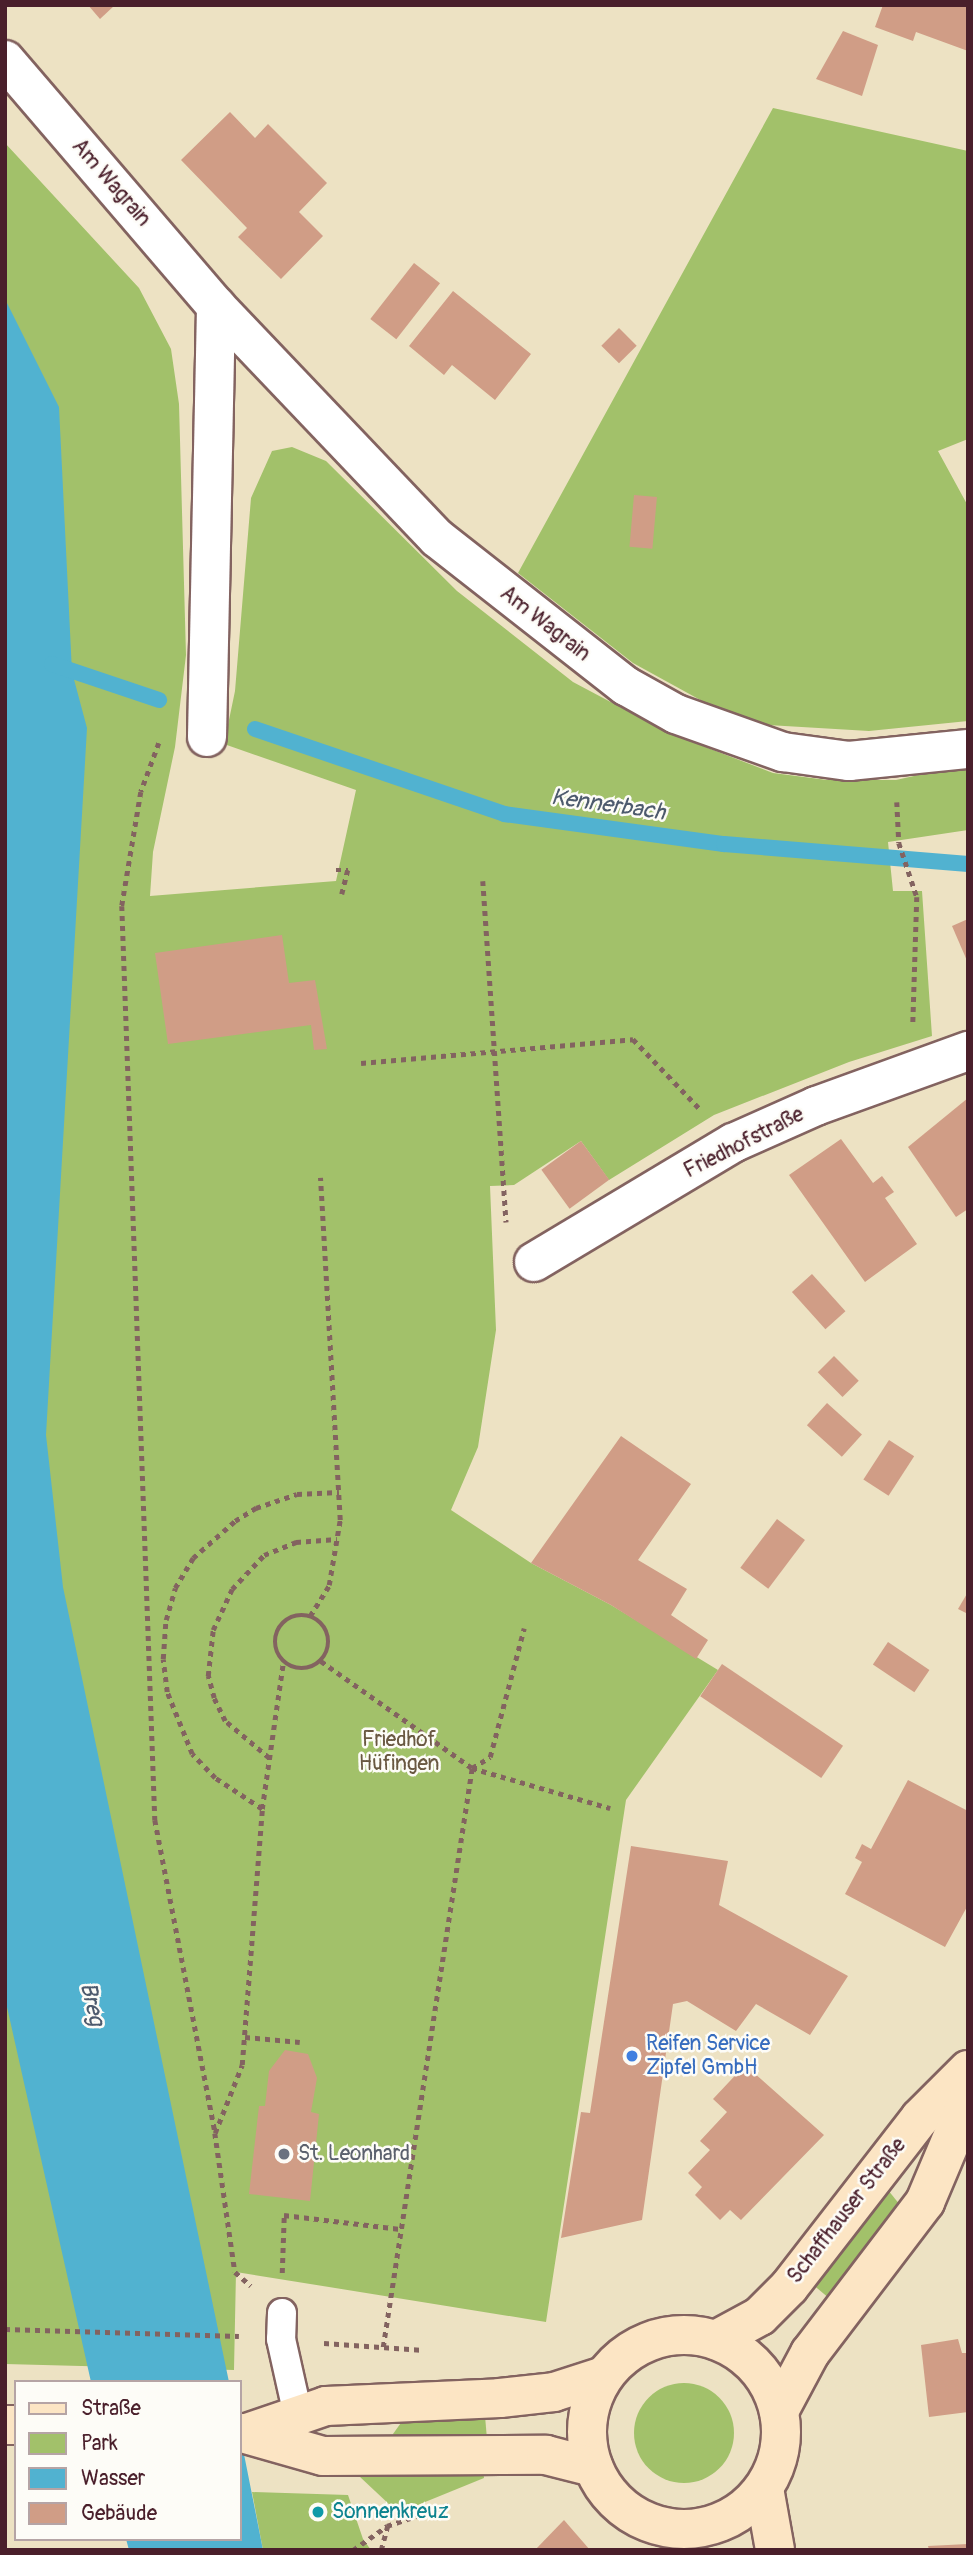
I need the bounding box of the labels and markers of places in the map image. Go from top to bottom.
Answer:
place label: Reifen Service Zipfel GmbH [646,2031,770,2081]
marker: Reifen Service Zipfel GmbH [624,2048,640,2064]
place label: St. Leonhard [298,2141,410,2167]
marker: St. Leonhard [276,2146,292,2162]
place label: Sonnenkreuz [332,2499,449,2525]
marker: Sonnenkreuz [310,2504,326,2520]

